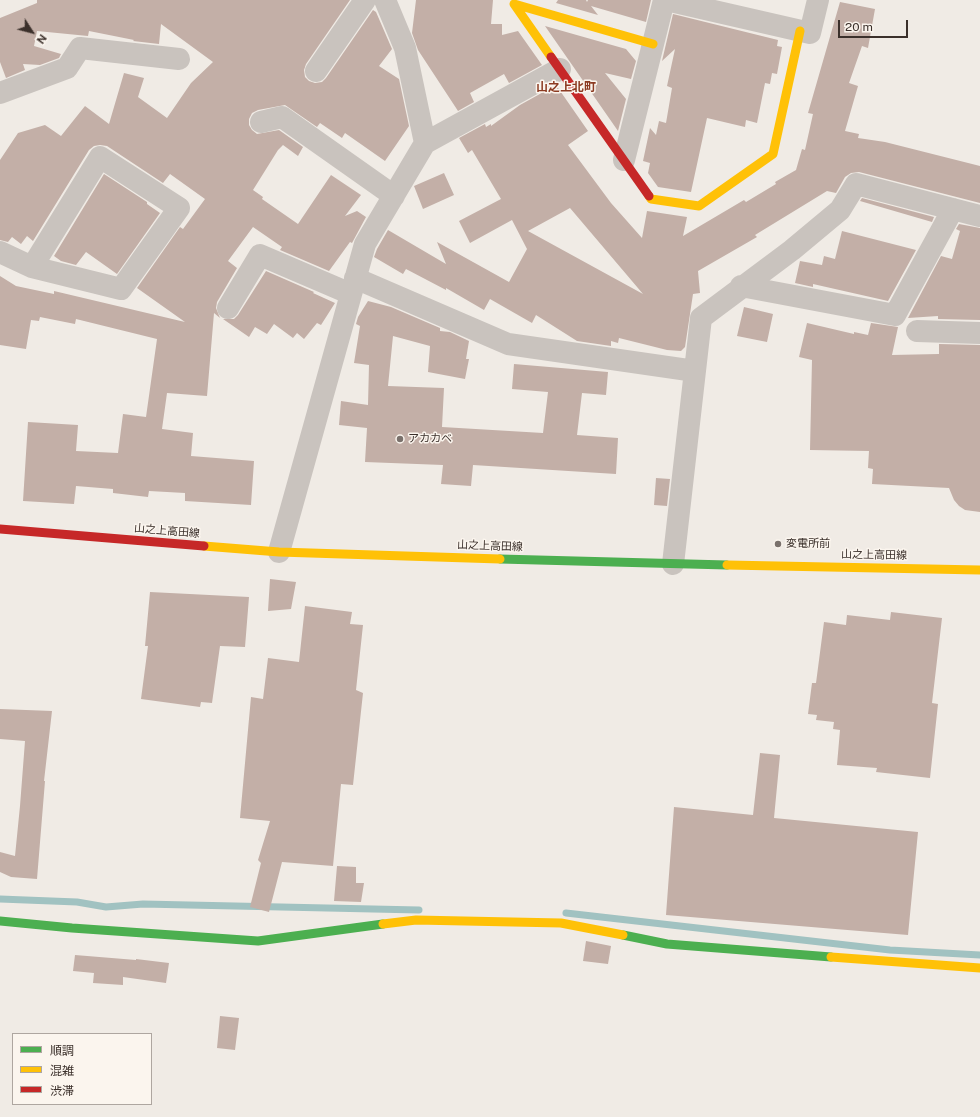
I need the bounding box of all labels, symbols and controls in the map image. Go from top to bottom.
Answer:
north arrow [12,12,52,52]
scale bar [840,12,910,38]
text: 20 m [845,20,873,34]
text: N [34,32,49,46]
district label: 山之上北町 [536,80,596,94]
place label: アカカベ [408,432,452,446]
marker: アカカベ [395,434,405,444]
street label: 山之上高田線 [134,522,200,540]
place label: 変電所前 [786,537,830,551]
street label: 山之上高田線 [457,538,523,554]
marker: 変電所前 [773,539,783,549]
street label: 山之上高田線 [841,548,907,562]
legend [12,1033,152,1105]
text: 順調 [50,1044,74,1058]
text: 混雑 [50,1064,74,1078]
text: 渋滞 [50,1084,74,1098]

